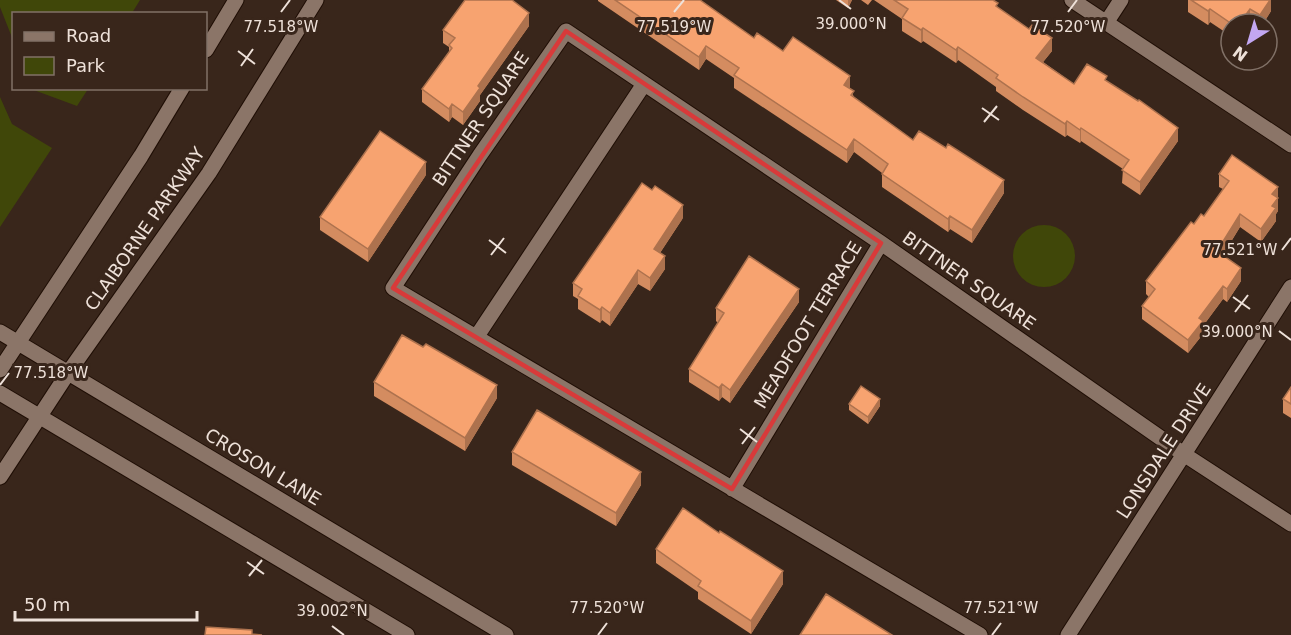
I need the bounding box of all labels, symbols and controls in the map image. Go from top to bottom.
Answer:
legend [12,12,207,90]
north arrow [1219,12,1279,72]
text: 39.000°N [815,15,887,33]
text: 77.518°W [244,18,319,36]
text: 77.519°W [637,18,712,36]
text: 77.520°W [1031,18,1106,36]
text: Road [66,25,111,46]
text: N [1229,42,1251,65]
street label: BITTNER SQUARE [428,48,533,190]
text: Park [66,55,105,76]
street label: CLAIBORNE PARKWAY [80,142,209,314]
street label: BITTNER SQUARE [899,227,1040,334]
street label: MEADFOOT TERRACE [749,237,866,412]
text: 77.521°W [1203,241,1278,259]
text: 39.000°N [1201,323,1273,341]
text: 77.518°W [14,364,89,382]
street label: LONSDALE DRIVE [1112,379,1215,522]
street label: CROSON LANE [201,424,325,509]
scale bar [15,584,196,622]
text: 50 m [24,594,70,615]
text: 77.520°W [570,599,645,617]
text: 77.521°W [964,599,1039,617]
text: 39.002°N [296,602,368,620]

